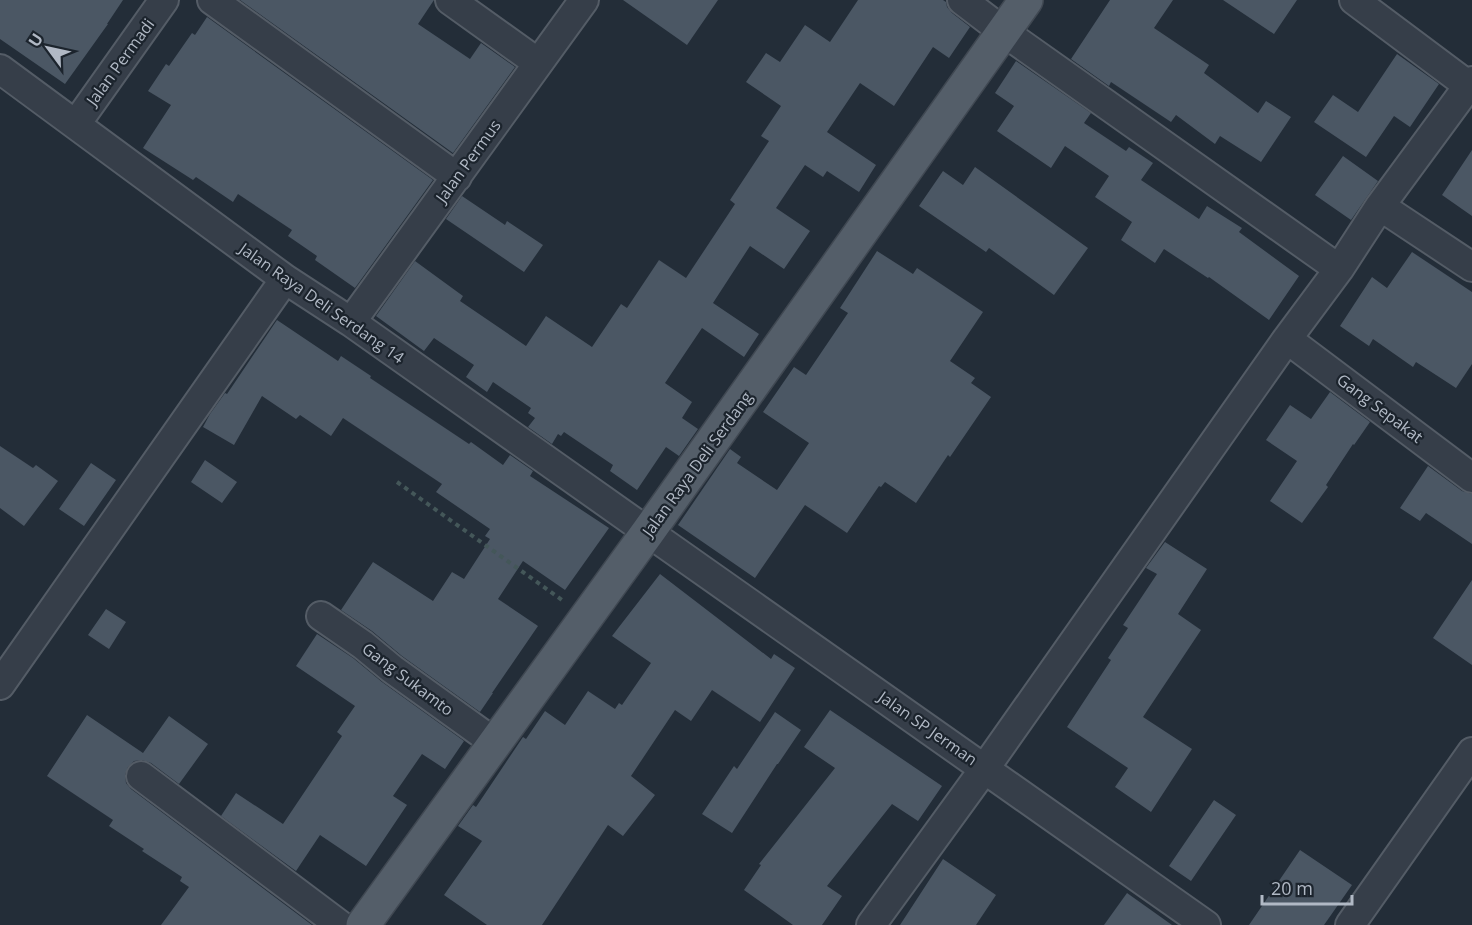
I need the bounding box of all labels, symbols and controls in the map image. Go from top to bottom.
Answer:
street label: Jalan Permadi [80,14,159,112]
north arrow [18,18,78,78]
text: U [23,29,48,51]
street label: Jalan Permus [429,115,506,209]
street label: Jalan Raya Deli Serdang 14 [234,236,409,368]
street label: Gang Sepakat [1332,368,1428,448]
street label: Jalan Raya Deli Serdang [636,387,757,543]
street label: Gang Sukamto [358,637,458,721]
street label: Jalan SP Jerman [873,685,982,770]
scale bar [1262,868,1352,906]
text: 20 m [1271,876,1313,900]

